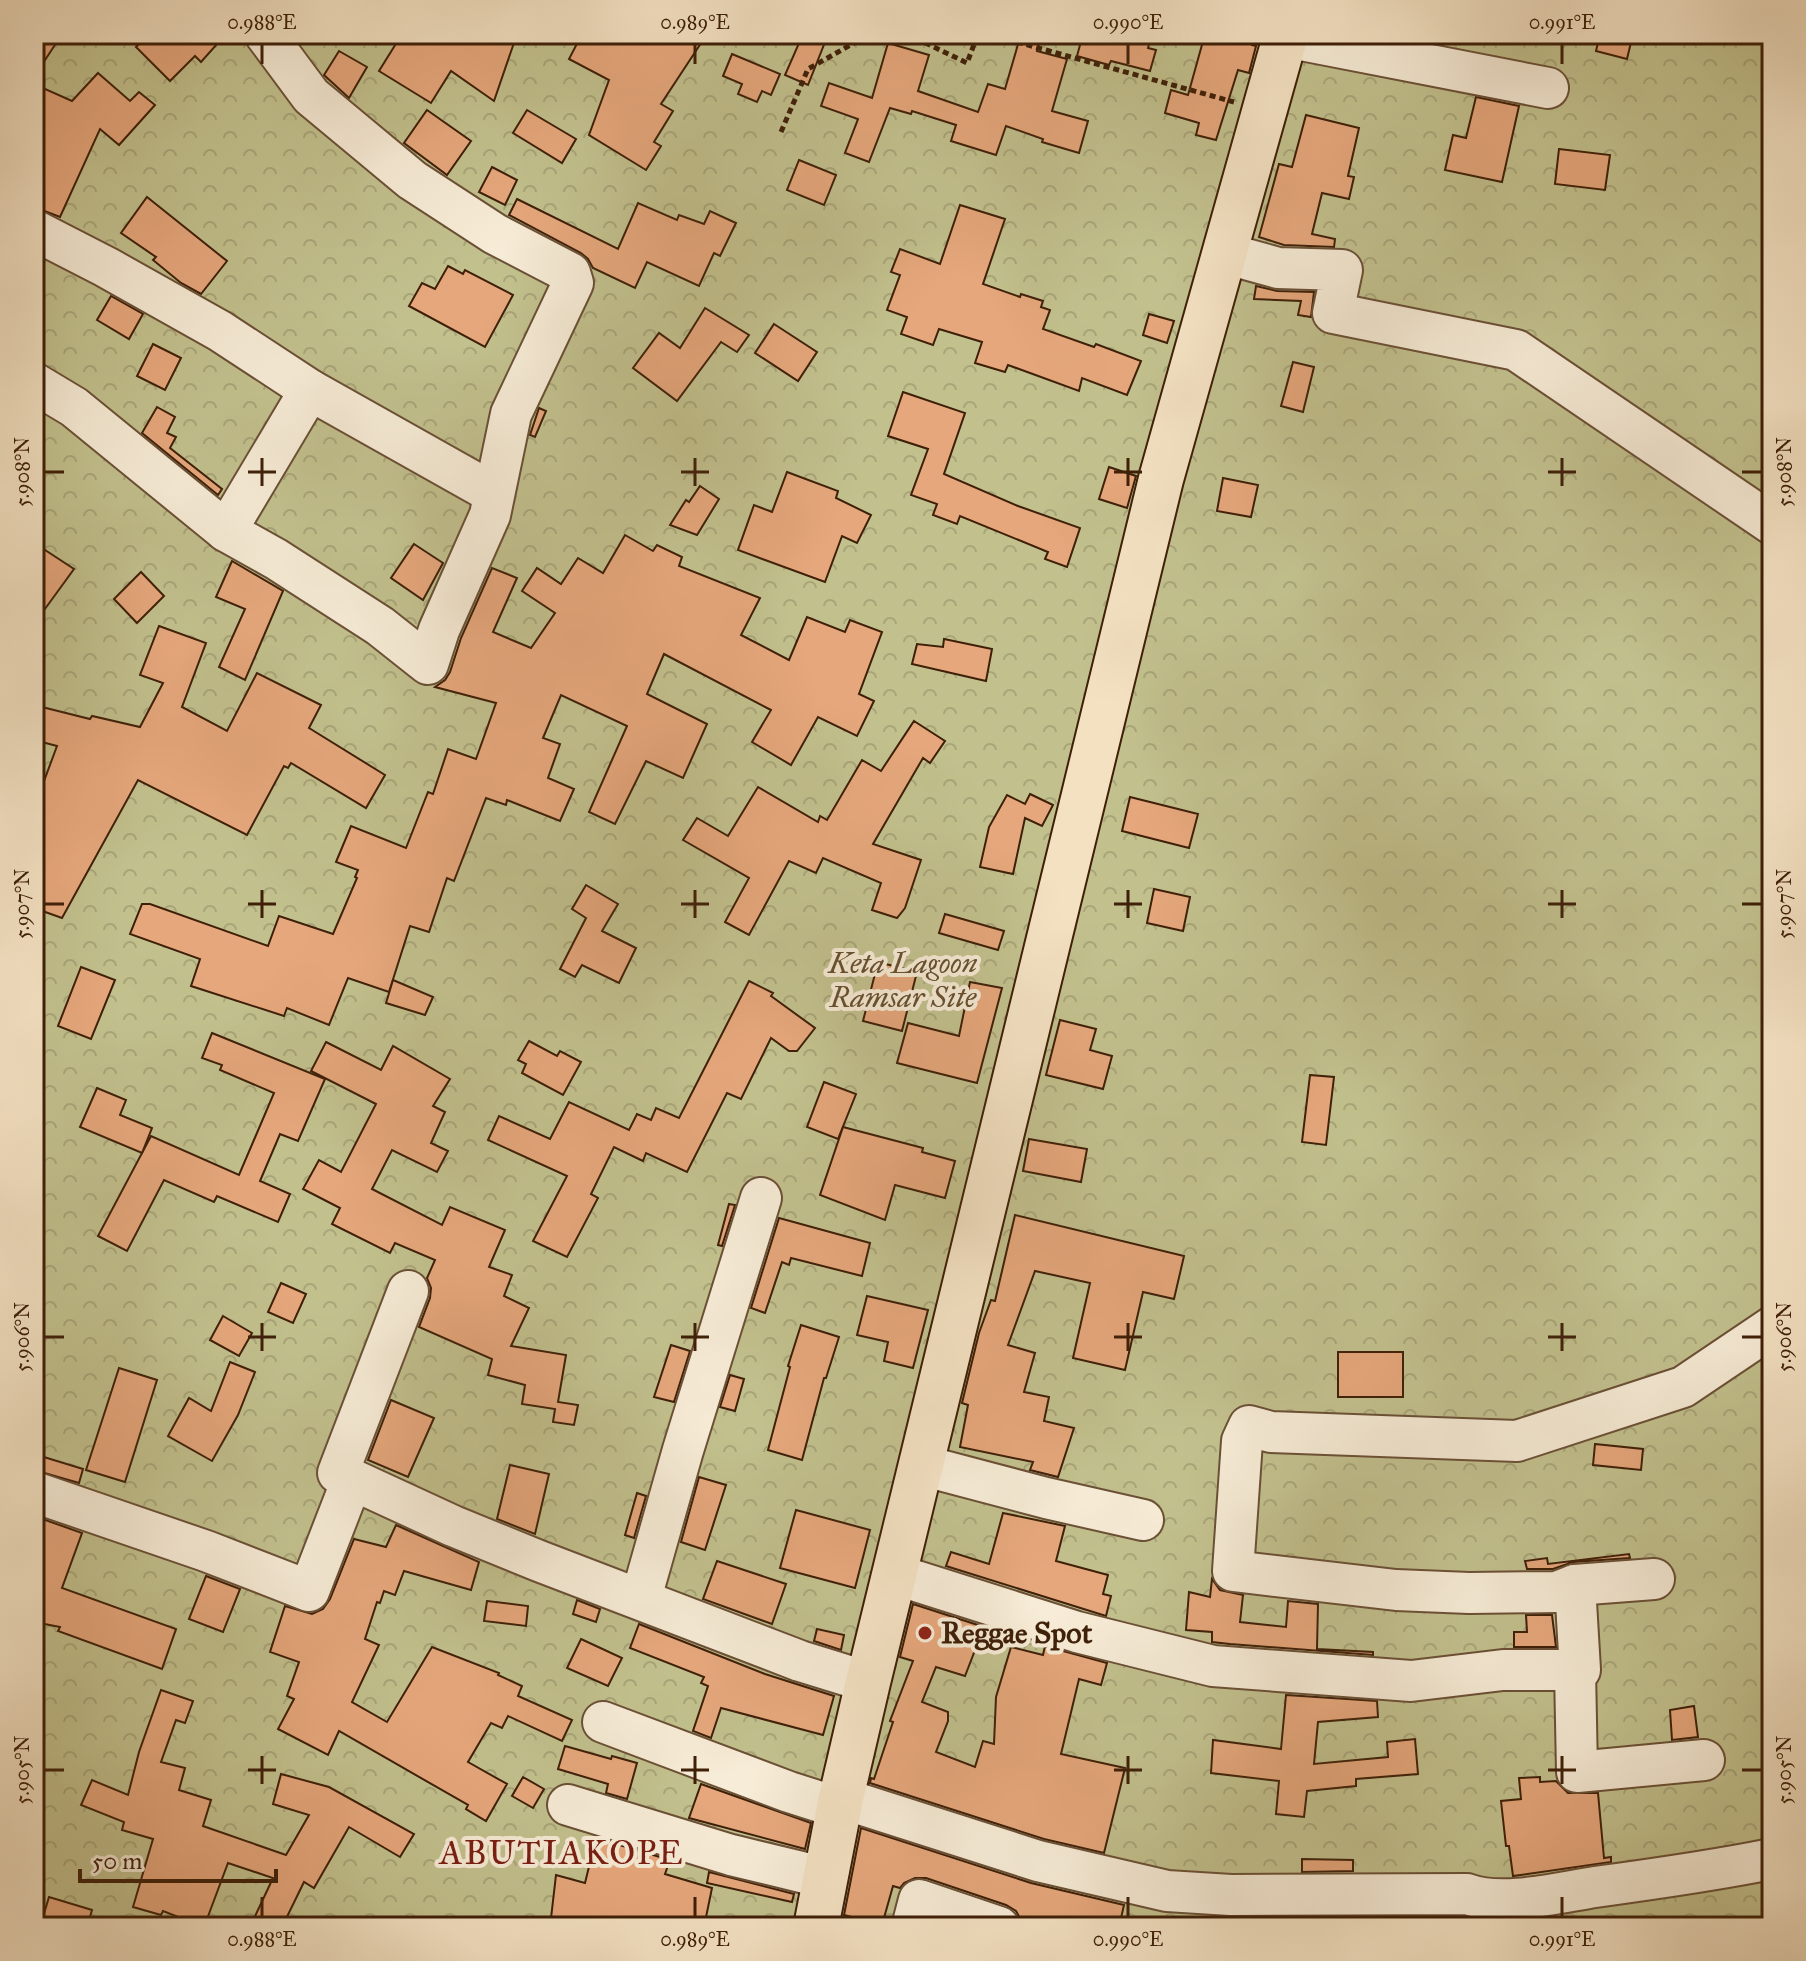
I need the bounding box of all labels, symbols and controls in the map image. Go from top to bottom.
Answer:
text: 0.988°E [227,10,297,34]
text: 0.989°E [660,10,730,34]
text: 0.990°E [1093,10,1163,34]
text: 0.991°E [1529,10,1595,34]
text: 5.908°N [10,437,34,507]
text: 5.908°N [1772,437,1796,507]
text: 5.907°N [10,869,34,939]
text: 5.907°N [1772,869,1796,939]
park label: Keta Lagoon Ramsar Site [827,945,978,1015]
text: 5.906°N [10,1302,34,1372]
text: 5.906°N [1772,1302,1796,1372]
place label: Reggae Spot [941,1615,1093,1651]
marker: Reggae Spot [916,1624,934,1642]
text: 5.905°N [10,1736,34,1804]
text: 5.905°N [1772,1736,1796,1804]
district label: ABUTIAKOPE [437,1832,685,1873]
scale bar [80,1833,276,1883]
text: 50 m [92,1846,142,1876]
text: 0.988°E [227,1927,297,1951]
text: 0.989°E [660,1927,730,1951]
text: 0.990°E [1093,1927,1163,1951]
text: 0.991°E [1529,1927,1595,1951]

